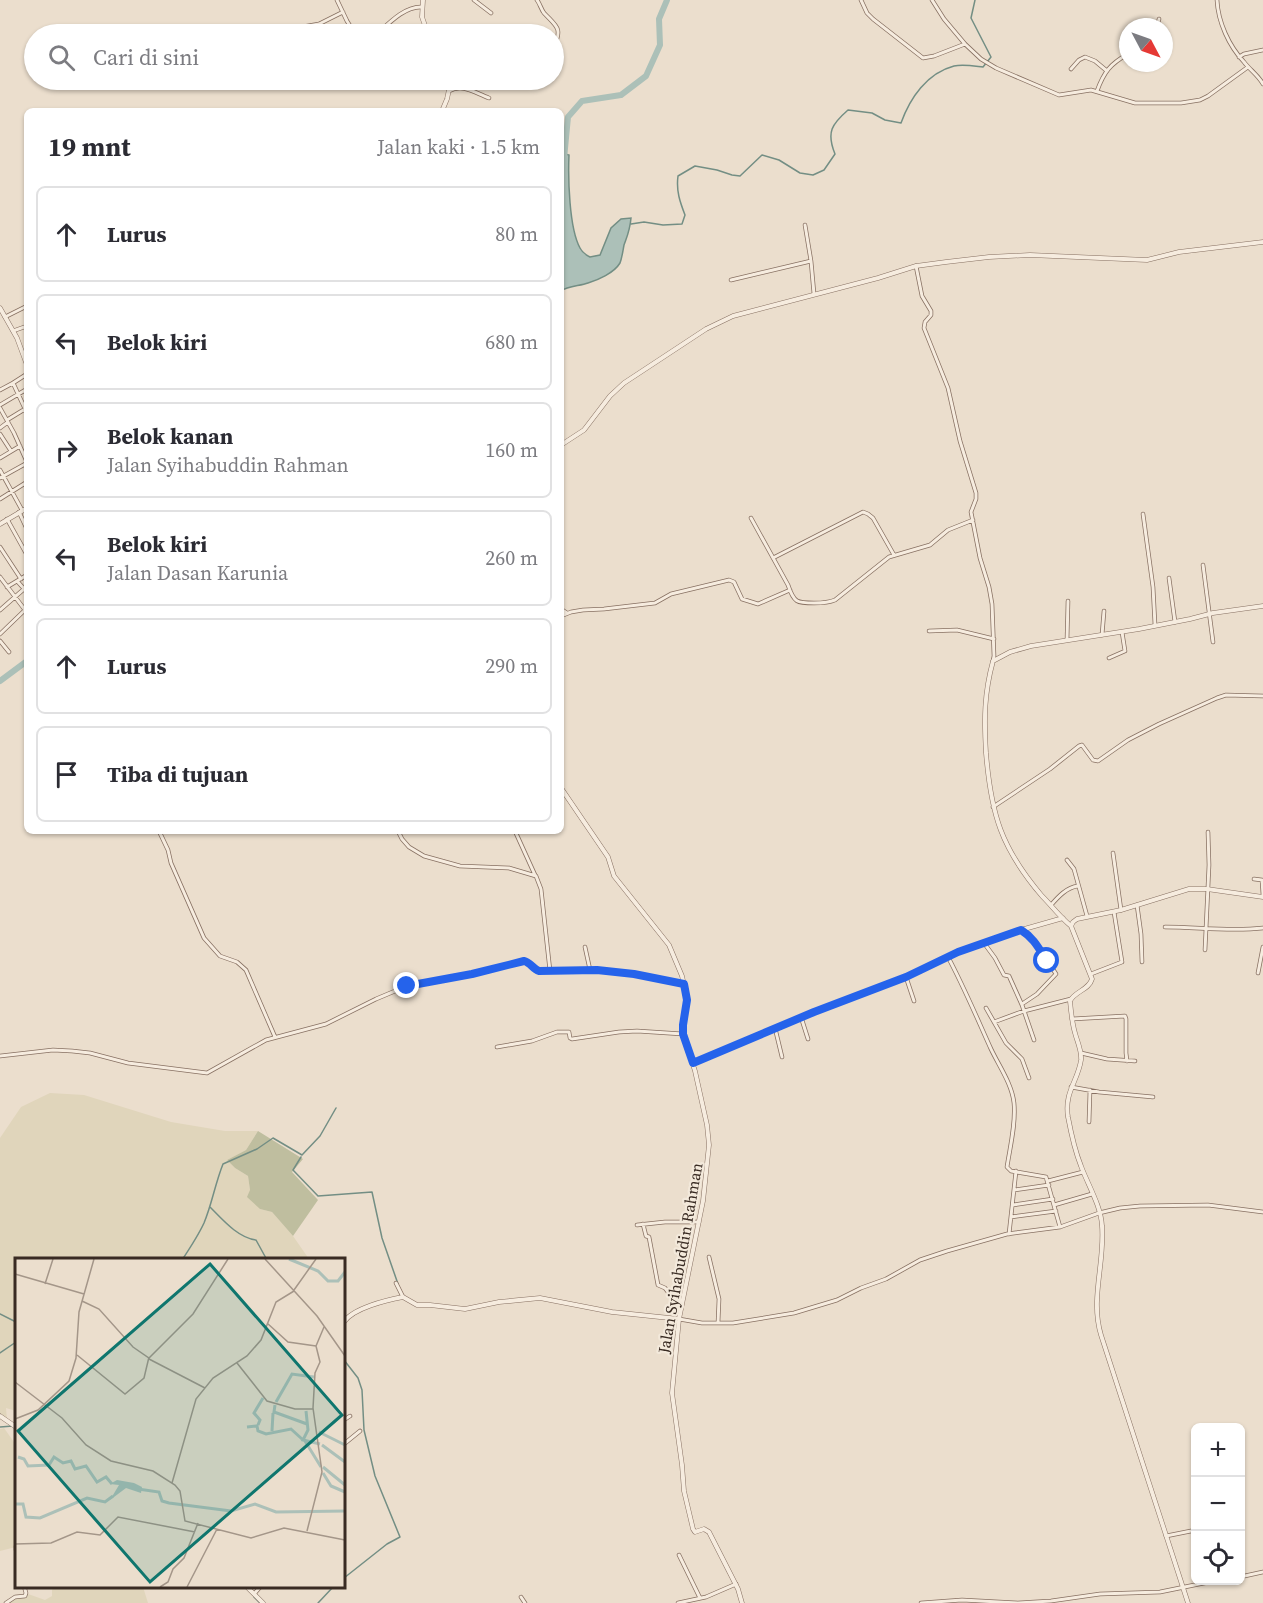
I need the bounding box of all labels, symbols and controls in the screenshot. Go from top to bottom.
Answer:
north arrow [1119,18,1173,72]
search box [24,24,564,90]
icon: search [45,41,78,74]
text: Cari di sini [93,42,199,72]
text: 19 mnt [48,129,131,165]
text: Jalan kaki · 1.5 km [377,133,540,161]
icon: ahead [50,218,83,251]
text: Lurus [107,219,166,249]
text: 80 m [495,220,538,248]
icon: left [50,326,83,359]
text: Belok kiri [107,327,207,357]
text: 680 m [485,328,538,356]
text: Belok kanan [107,421,233,451]
icon: right [50,434,83,467]
text: 160 m [485,436,538,464]
text: Jalan Syihabuddin Rahman [107,451,349,479]
text: Belok kiri [107,529,207,559]
icon: left [50,542,83,575]
text: 260 m [485,544,538,572]
text: Jalan Dasan Karunia [107,559,288,587]
icon: ahead [50,650,83,683]
text: Lurus [107,651,166,681]
text: 290 m [485,652,538,680]
icon: arrive [50,758,83,791]
text: Tiba di tujuan [107,759,248,789]
route start [1033,947,1059,973]
route end [393,972,419,998]
street label: Jalan Syihabuddin Rahman [652,1161,708,1356]
inset map [15,1258,345,1588]
map controls [1191,1423,1245,1585]
button: + [1191,1423,1245,1477]
button: − [1191,1477,1245,1531]
button: locate [1191,1531,1245,1585]

